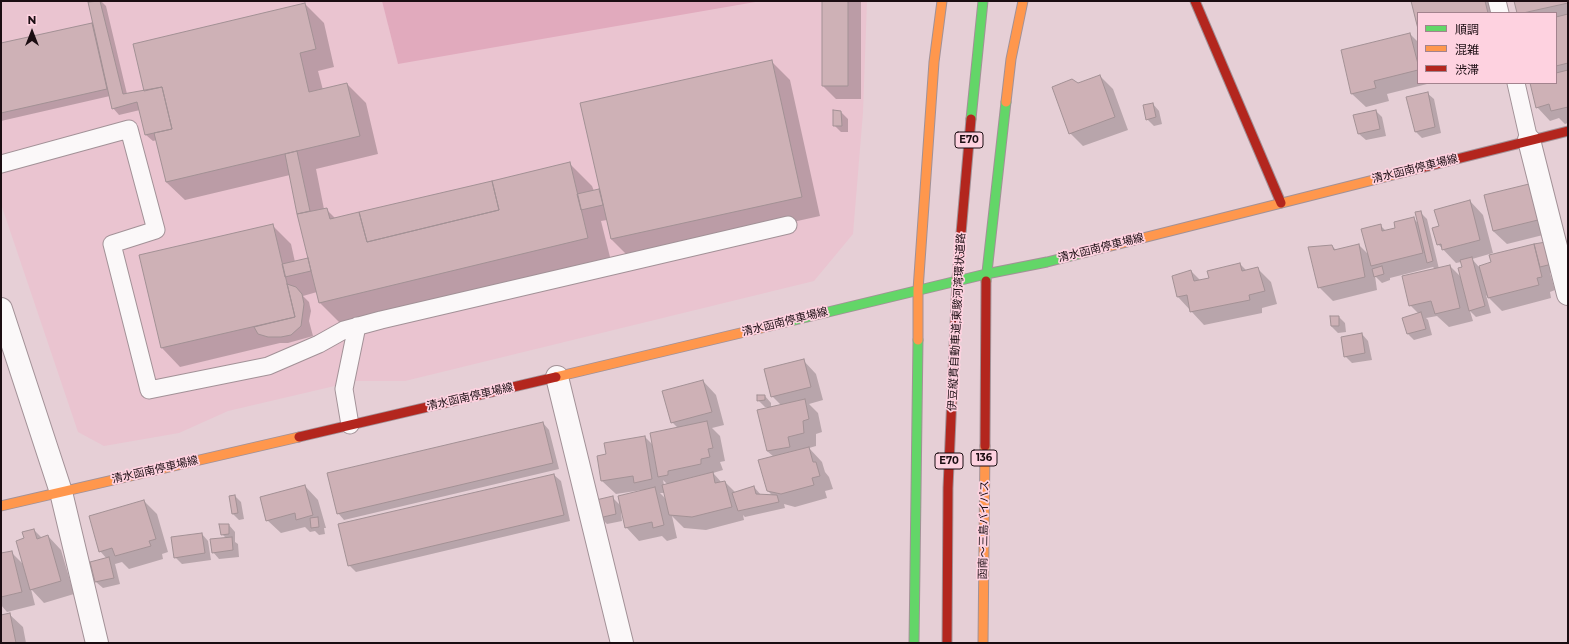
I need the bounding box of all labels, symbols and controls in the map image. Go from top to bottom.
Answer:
north arrow [12,12,52,52]
legend [1417,12,1557,84]
text: N [28,13,36,27]
text: 順調 [1455,22,1479,37]
text: 混雑 [1455,42,1479,57]
text: 渋滞 [1455,62,1479,77]
road number: E70 [955,132,983,148]
street label: 清水函南停車場線 [1371,152,1459,186]
street label: 清水函南停車場線 [1057,231,1145,265]
street label: 伊豆縦貫自動車道;東駿河湾環状道路 [946,233,968,411]
street label: 清水函南停車場線 [741,305,829,339]
street label: 清水函南停車場線 [426,381,514,413]
road number: 136 [971,450,997,466]
road number: E70 [935,453,963,469]
street label: 清水函南停車場線 [111,454,199,486]
street label: 函南～三島バイパス [977,480,991,580]

